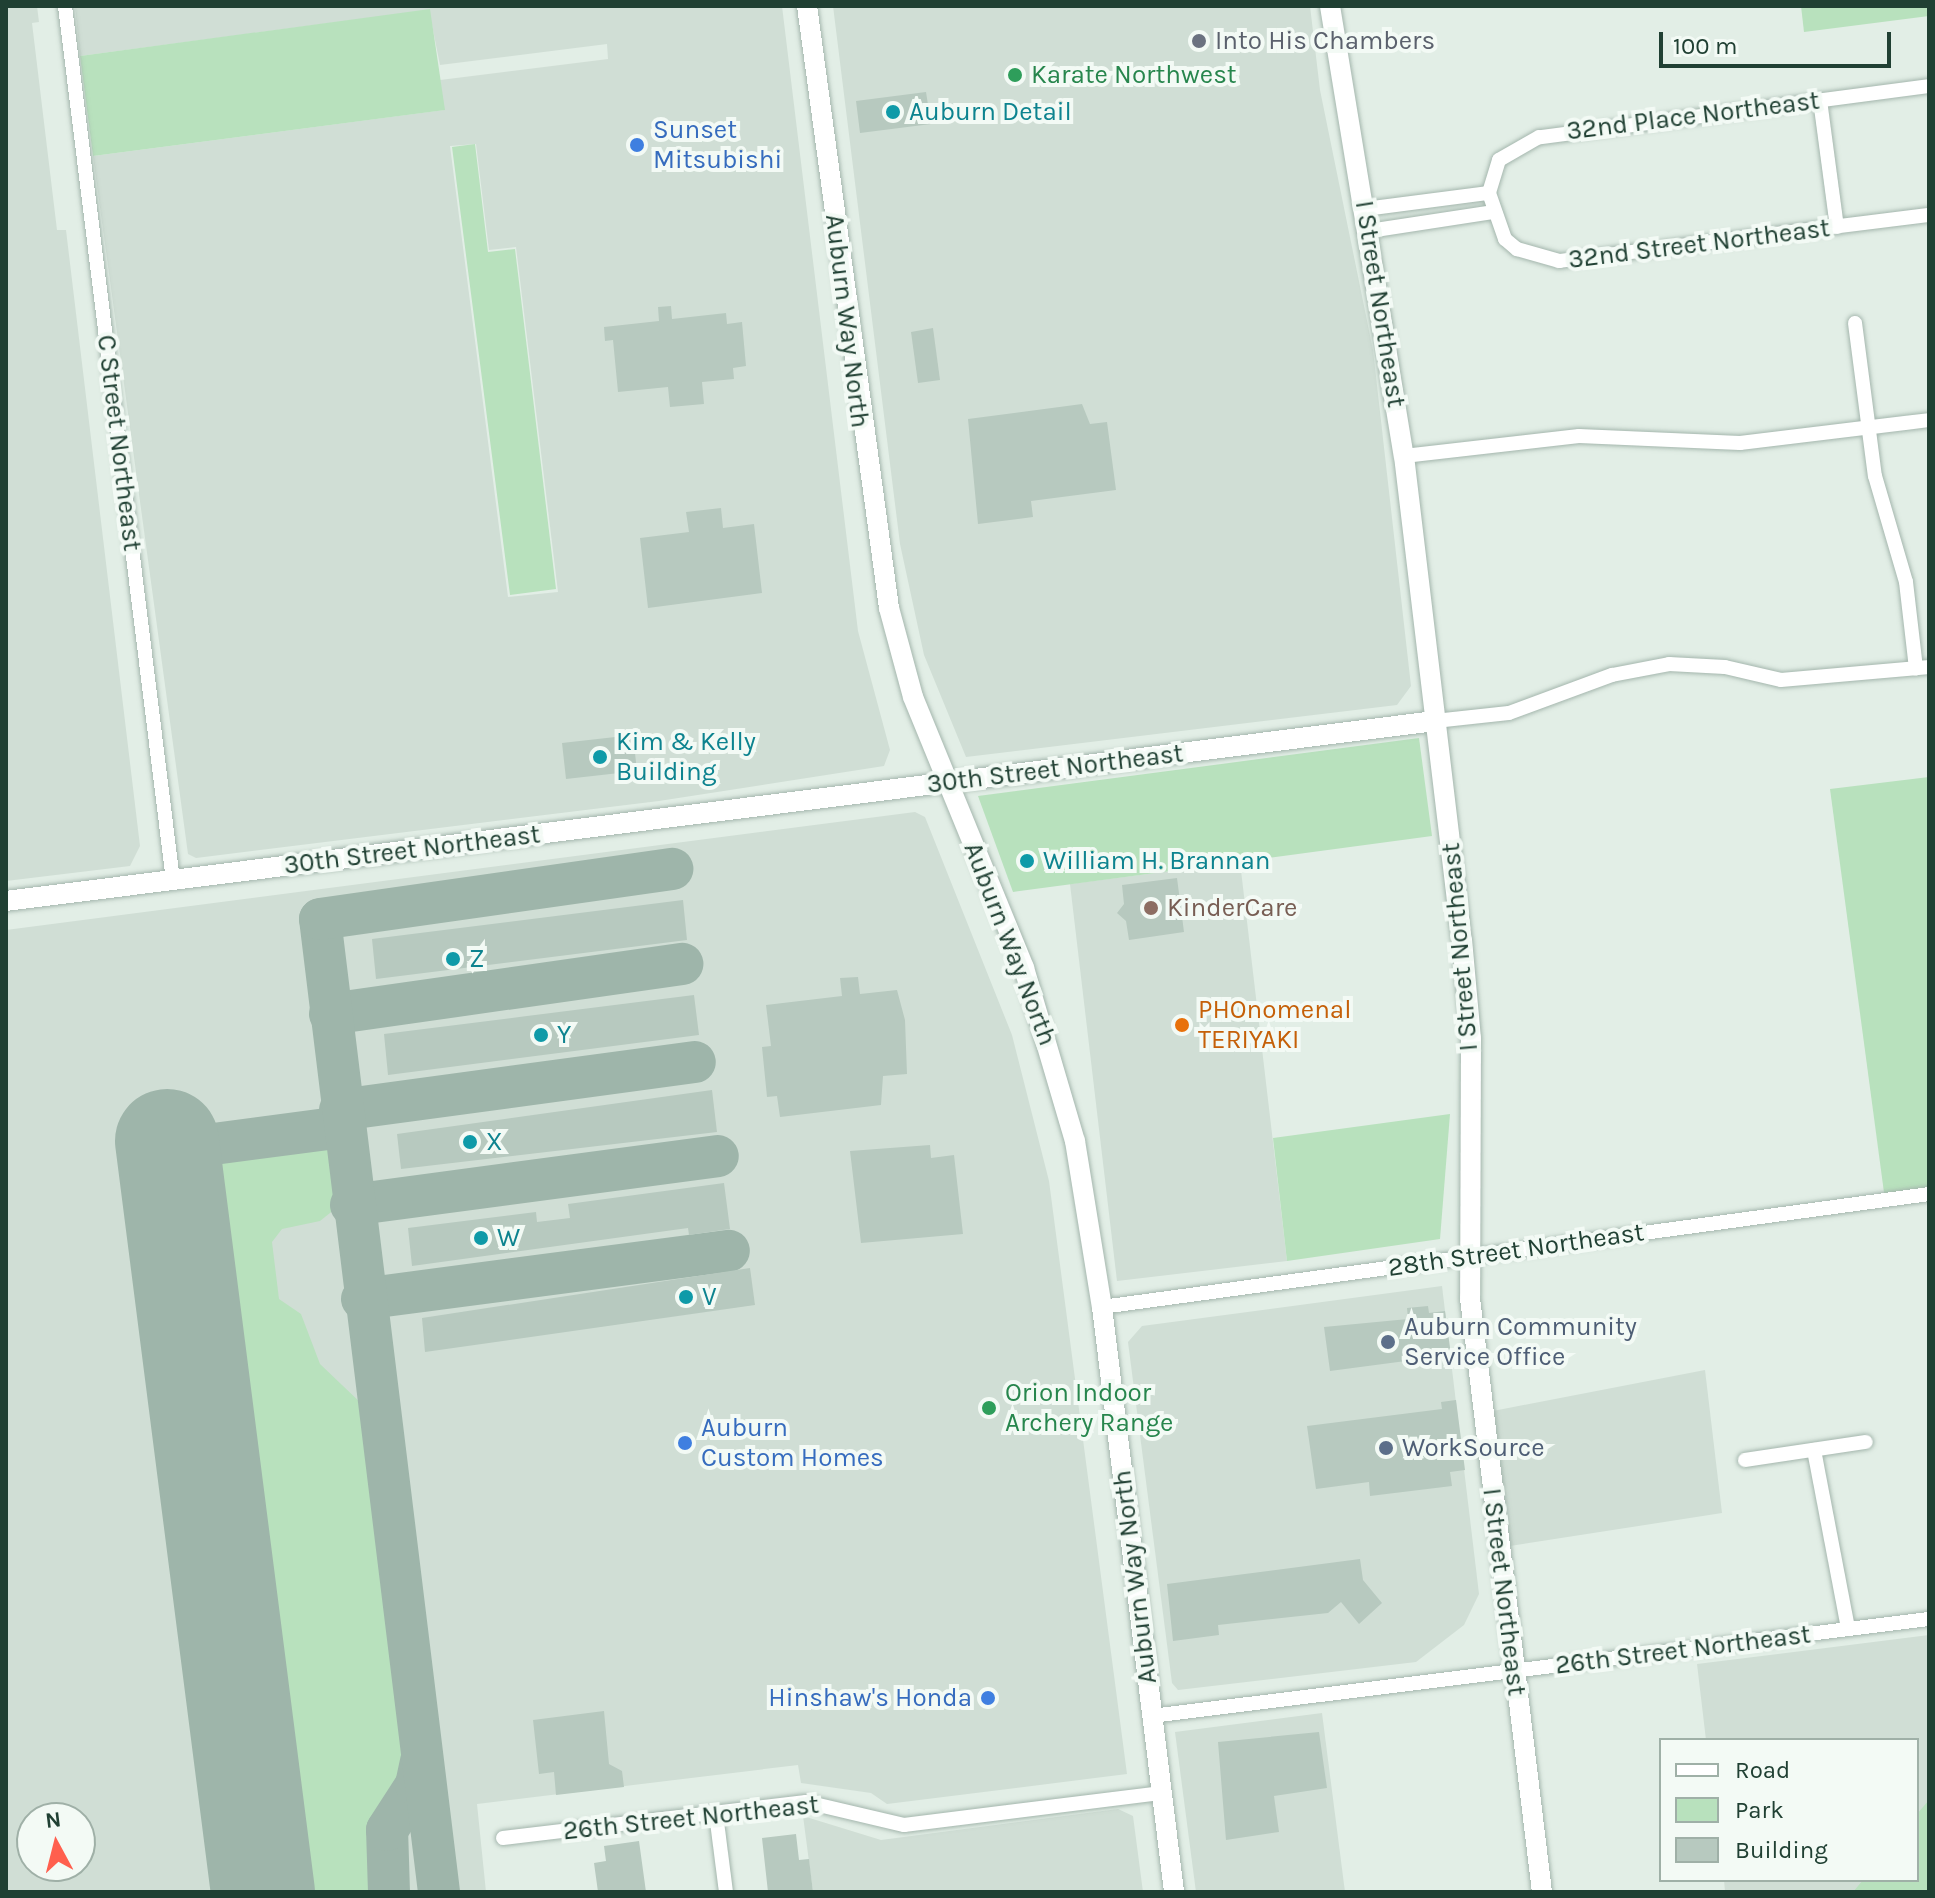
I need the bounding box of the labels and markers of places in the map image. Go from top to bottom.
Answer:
place label: Into His Chambers [1215,25,1435,57]
marker: Into His Chambers [1190,32,1208,50]
place label: Karate Northwest [1031,59,1237,91]
marker: Karate Northwest [1006,66,1024,84]
place label: Auburn Detail [909,96,1072,128]
marker: Auburn Detail [884,103,902,121]
place label: Sunset Mitsubishi [653,114,782,176]
marker: Sunset Mitsubishi [628,136,646,154]
place label: Kim & Kelly Building [616,726,756,788]
marker: Kim & Kelly Building [591,748,609,766]
place label: William H. Brannan [1043,845,1271,877]
marker: William H. Brannan [1018,852,1036,870]
place label: KinderCare [1167,892,1297,924]
marker: KinderCare [1142,899,1160,917]
place label: Z [469,943,484,975]
marker: Z [444,950,462,968]
place label: PHOnomenal TERIYAKI [1198,994,1351,1056]
marker: PHOnomenal TERIYAKI [1173,1016,1191,1034]
place label: Y [557,1019,571,1051]
marker: Y [532,1026,550,1044]
place label: X [486,1126,503,1158]
marker: X [461,1133,479,1151]
place label: W [497,1222,520,1254]
marker: W [472,1229,490,1247]
place label: V [702,1281,717,1313]
marker: V [677,1288,695,1306]
place label: Auburn Community Service Office [1404,1311,1637,1372]
marker: Auburn Community Service Office [1379,1333,1397,1351]
place label: Orion Indoor Archery Range [1005,1377,1173,1438]
marker: Orion Indoor Archery Range [980,1399,998,1417]
place label: Auburn Custom Homes [701,1412,884,1474]
place label: WorkSource [1402,1432,1545,1464]
marker: Auburn Custom Homes [676,1434,694,1452]
marker: WorkSource [1377,1439,1395,1457]
place label: Hinshaw's Honda [768,1682,972,1714]
marker: Hinshaw's Honda [979,1689,997,1707]

